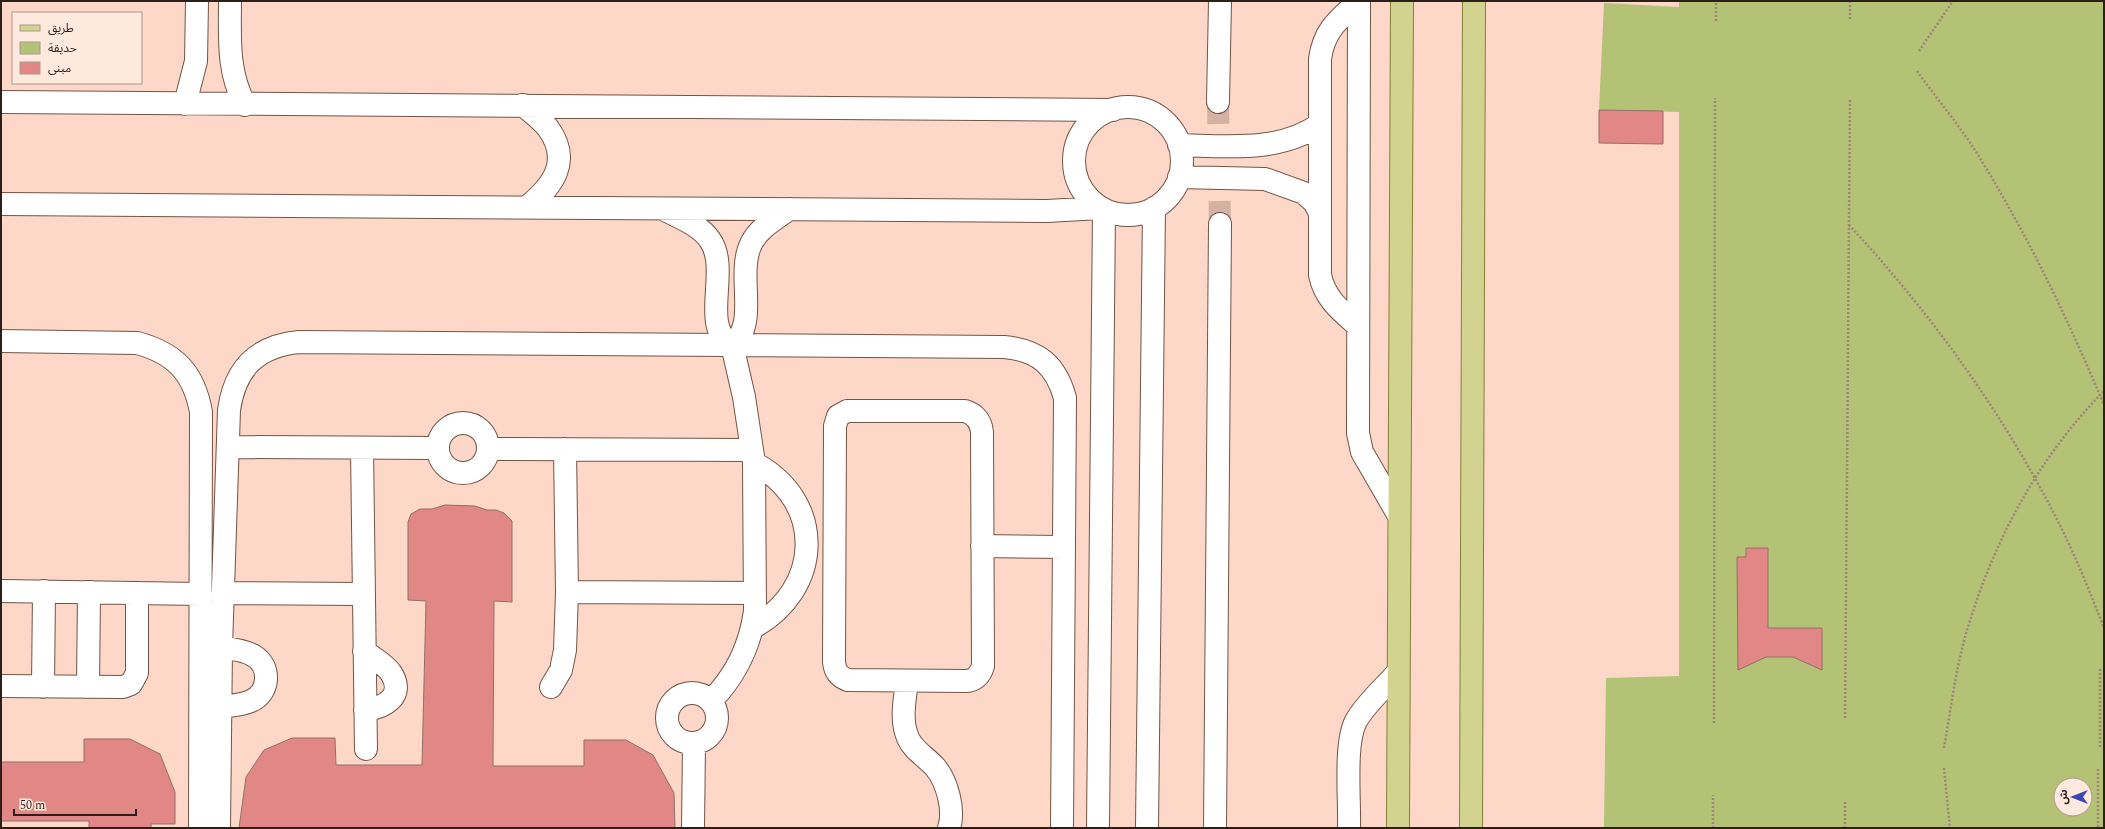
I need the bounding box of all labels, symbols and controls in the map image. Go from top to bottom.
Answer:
legend [12,12,142,84]
text: طريق [48,19,74,38]
text: حديقة [48,39,77,58]
text: مبنى [48,59,71,78]
north arrow [2053,777,2093,817]
text: ش [2055,789,2072,805]
scale bar [14,791,136,817]
text: 50 m [20,796,45,815]

